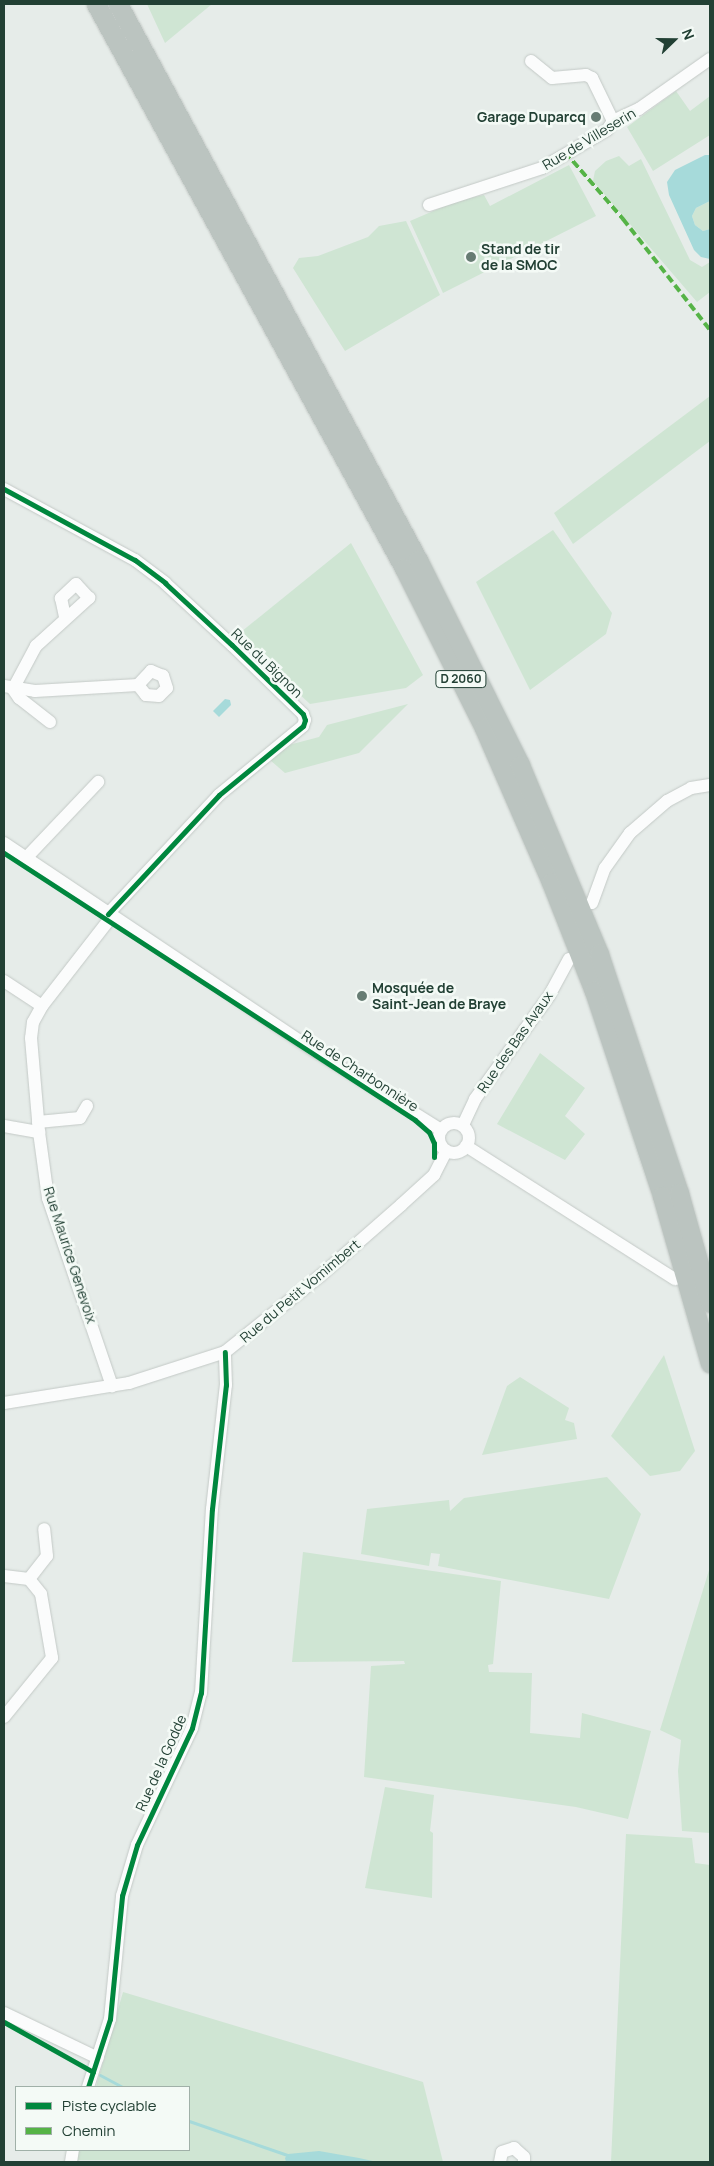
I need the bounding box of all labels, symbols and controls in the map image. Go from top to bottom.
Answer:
north arrow [649,15,699,65]
text: N [678,26,699,42]
street label: Rue de Villeserin [539,105,639,173]
place label: Garage Duparcq [477,109,586,125]
marker: Garage Duparcq [590,111,602,123]
place label: Stand de tir de la SMOC [481,241,560,274]
marker: Stand de tir de la SMOC [465,251,477,263]
street label: Rue du Bignon [228,625,306,701]
road number: D 2060 [435,670,487,689]
place label: Mosquée de Saint-Jean de Braye [372,980,506,1012]
street label: Rue des Bas Avaux [474,988,556,1096]
marker: Mosquée de Saint-Jean de Braye [356,990,368,1002]
street label: Rue de Charbonnière [298,1027,422,1115]
street label: Rue Maurice Genevoix [40,1185,100,1325]
street label: Rue du Petit Vomimbert [237,1236,363,1346]
street label: Rue de la Godde [132,1712,190,1814]
legend [15,2086,190,2151]
text: Piste cyclable [62,2095,157,2116]
text: Chemin [62,2120,115,2141]

